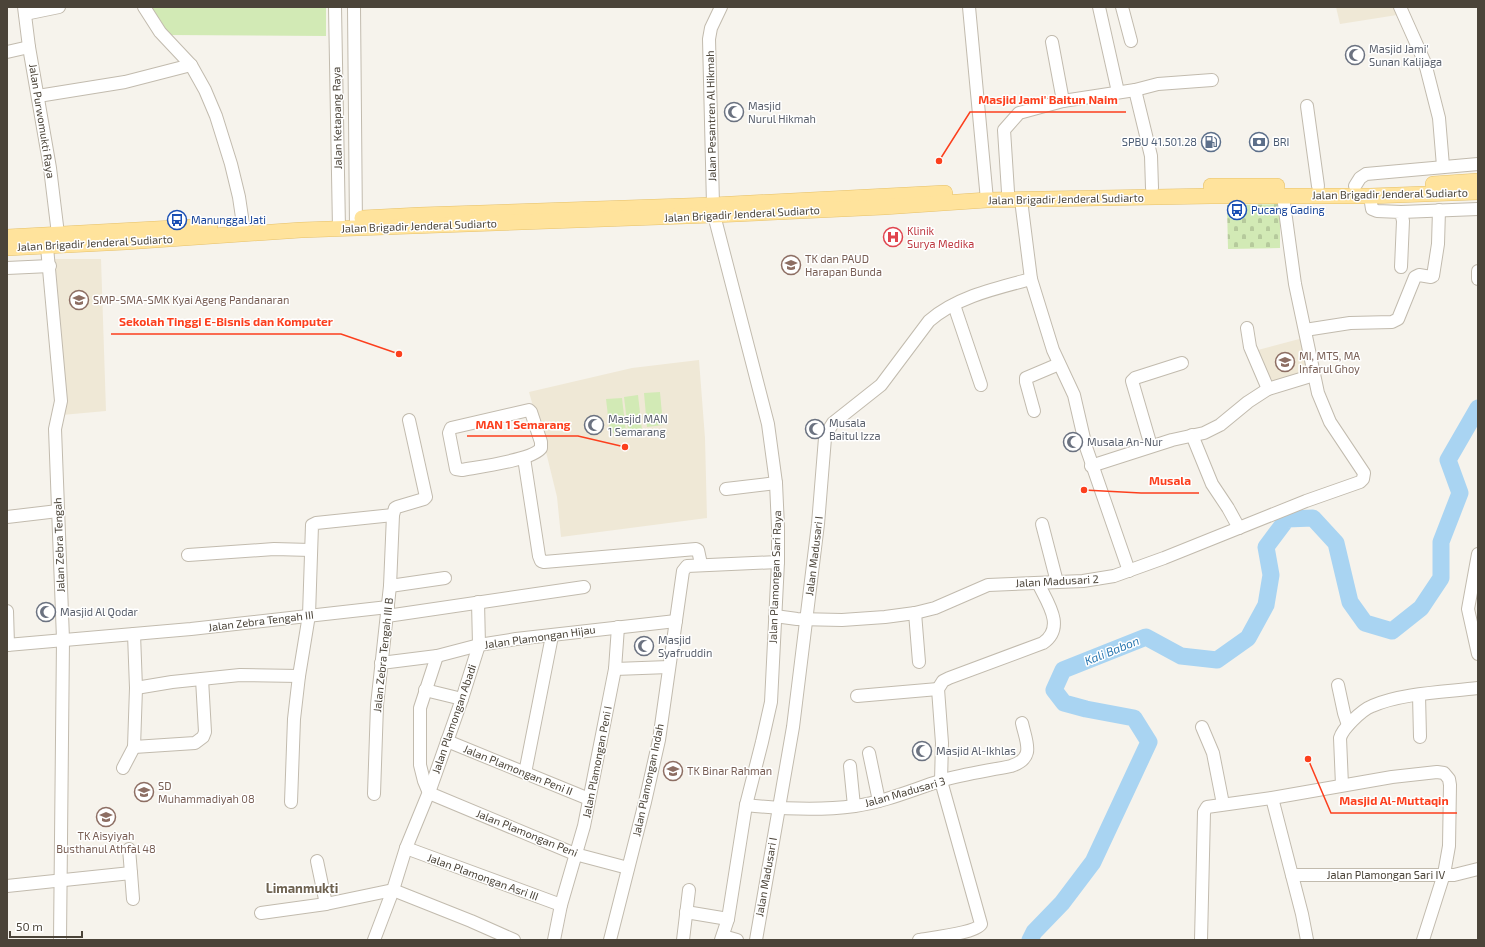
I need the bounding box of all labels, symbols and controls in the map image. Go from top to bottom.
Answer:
place label: Masjid Jami' Sunan Kalijaga [1369,42,1442,69]
mosque icon: Masjid Jami' Sunan Kalijaga [1344,44,1366,66]
street label: Jalan Pesantren Al Hikmah [703,50,718,182]
street label: Jalan Purwomukti Raya [27,63,58,179]
street label: Jalan Ketapang Raya [329,67,344,169]
callout: Masjid Jami' Baitun Naim [970,88,1126,112]
text: Masjid Jami' Baitun Naim [978,92,1118,107]
place label: Masjid Nurul Hikmah [748,99,816,125]
mosque icon: Masjid Nurul Hikmah [723,101,745,123]
fuel station icon: SPBU 41.501.28 [1200,131,1222,153]
bank icon: BRI [1248,131,1270,153]
place label: SPBU 41.501.28 [1122,135,1197,148]
place label: BRI [1273,135,1290,148]
street label: Jalan Brigadir Jenderal Sudiarto [1312,186,1468,201]
street label: Jalan Brigadir Jenderal Sudiarto [988,191,1144,206]
bus stop icon: Pucang Gading [1226,199,1248,221]
street label: Jalan Brigadir Jenderal Sudiarto [664,203,820,224]
place label: Pucang Gading [1251,203,1325,216]
bus stop icon: Manunggal Jati [166,209,188,231]
place label: Manunggal Jati [191,213,266,226]
street label: Jalan Brigadir Jenderal Sudiarto [341,216,497,235]
place label: Klinik Surya Medika [907,224,974,250]
hospital icon: Klinik Surya Medika [882,226,904,248]
street label: Jalan Brigadir Jenderal Sudiarto [17,232,173,253]
place label: TK dan PAUD Harapan Bunda [805,252,882,278]
school or university icon: TK dan PAUD Harapan Bunda [780,254,802,276]
school or university icon: SMP-SMA-SMK Kyai Ageng Pandanaran [68,289,90,311]
place label: SMP-SMA-SMK Kyai Ageng Pandanaran [93,293,289,306]
callout: Sekolah Tinggi E-Bisnis dan Komputer [111,310,341,334]
text: Sekolah Tinggi E-Bisnis dan Komputer [119,314,333,328]
place label: MI, MTS, MA Infarul Ghoy [1299,349,1360,375]
school or university icon: MI, MTS, MA Infarul Ghoy [1274,351,1296,373]
callout: MAN 1 Semarang [467,412,578,436]
place label: Masjid MAN 1 Semarang [608,412,668,438]
mosque icon: Masjid MAN 1 Semarang [583,414,605,436]
place label: Musala Baitul Izza [829,416,881,442]
text: MAN 1 Semarang [475,417,571,431]
mosque icon: Musala Baitul Izza [804,418,826,440]
mosque icon: Musala An-Nur [1062,431,1084,453]
place label: Musala An-Nur [1087,435,1163,448]
callout: Musala [1141,469,1199,493]
text: Musala [1149,473,1191,487]
street label: Jalan Zebra Tengah [50,497,67,593]
street label: Jalan Plamongan Sari Raya [766,510,783,644]
street label: Jalan Madusari I [802,515,825,597]
street label: Jalan Madusari 2 [1015,572,1099,589]
street label: Jalan Zebra Tengah III B [370,597,395,713]
mosque icon: Masjid Al Qodar [35,601,57,623]
place label: Masjid Al Qodar [60,605,138,619]
street label: Jalan Zebra Tengah III [208,608,314,633]
street label: Jalan Plamongan Hijau [484,622,596,652]
place label: Masjid Syafruddin [658,633,712,659]
water label: Kali Babon [1082,633,1141,667]
mosque icon: Masjid Syafruddin [633,635,655,657]
street label: Jalan Plamongan Abadi [429,662,478,775]
street label: Jalan Plamongan Peni I [579,705,614,819]
street label: Jalan Plamongan Indah [629,722,666,837]
mosque icon: Masjid Al-Ikhlas [911,740,933,762]
street label: Jalan Plamongan Peni II [462,742,575,797]
place label: Masjid Al-Ikhlas [936,744,1016,758]
school or university icon: TK Binar Rahman [662,760,684,782]
place label: TK Binar Rahman [687,764,772,777]
street label: Jalan Madusari 3 [863,774,947,809]
place label: SD Muhammadiyah 08 [158,779,255,805]
school or university icon: SD Muhammadiyah 08 [133,781,155,803]
callout: Masjid Al-Muttaqin [1331,789,1457,813]
text: Masjid Al-Muttaqin [1339,793,1449,808]
school or university icon: TK Aisyiyah Busthanul Athfal 48 [95,806,117,828]
street label: Jalan Plamongan Peni [474,806,580,859]
place label: TK Aisyiyah Busthanul Athfal 48 [56,829,156,855]
street label: Jalan Madusari I [752,836,779,918]
street label: Jalan Plamongan Asri III [426,850,541,903]
street label: Jalan Plamongan Sari IV [1327,868,1445,881]
district label: Limanmukti [266,880,338,896]
scale bar [10,913,82,939]
text: 50 m [16,919,43,933]

